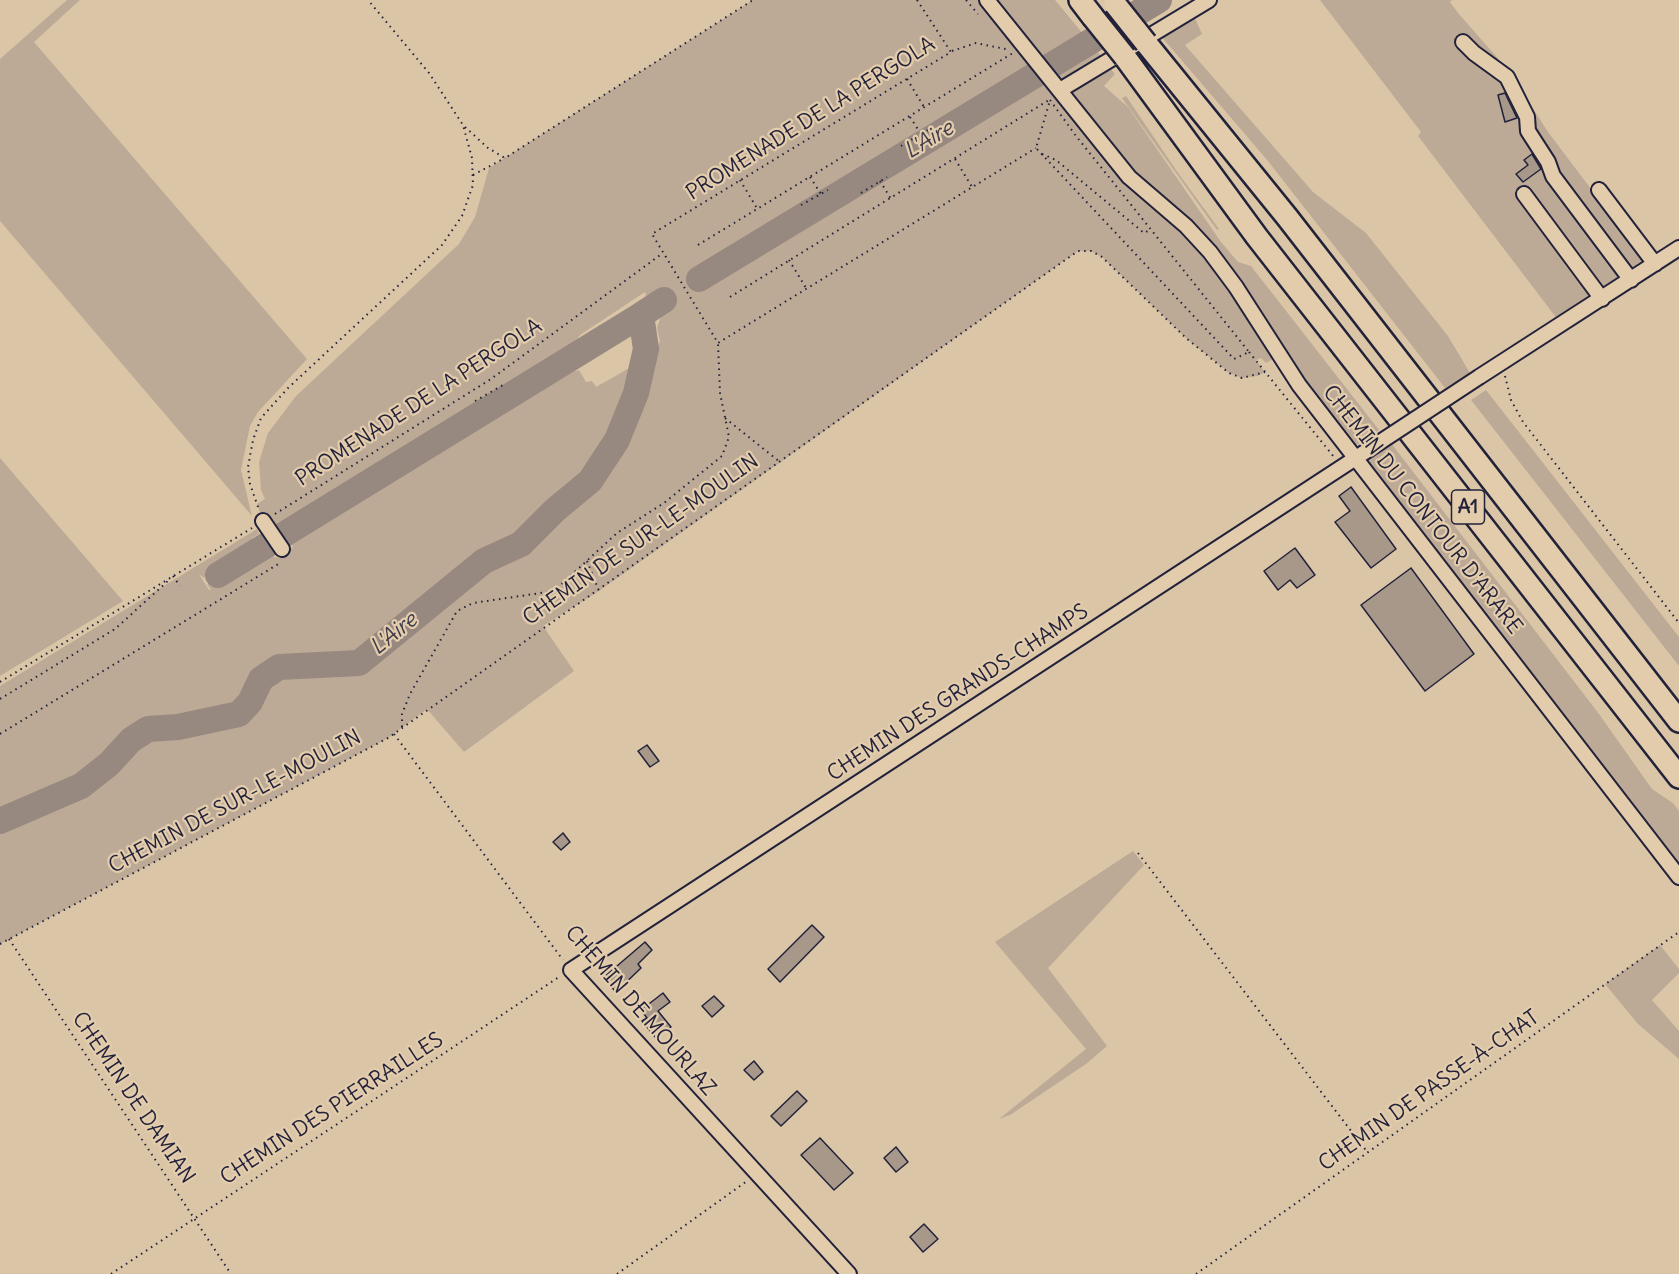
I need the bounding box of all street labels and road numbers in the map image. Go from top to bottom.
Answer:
street label: PROMENADE DE LA PERGOLA [682,32,940,206]
street label: PROMENADE DE LA PERGOLA [291,314,547,492]
street label: CHEMIN DU CONTOUR D'ARARE [1317,381,1527,639]
street label: CHEMIN DE SUR-LE-MOULIN [518,449,764,631]
road number: A1 [1452,490,1484,524]
street label: CHEMIN DES GRANDS-CHAMPS [823,599,1093,787]
street label: CHEMIN DE SUR-LE-MOULIN [105,725,365,879]
street label: CHEMIN DE MOURLAZ [559,921,721,1101]
street label: CHEMIN DE PASSE-À-CHAT [1314,1005,1544,1177]
street label: CHEMIN DE DAMIAN [66,1007,200,1189]
street label: CHEMIN DES PIERRAILLES [216,1027,448,1191]

